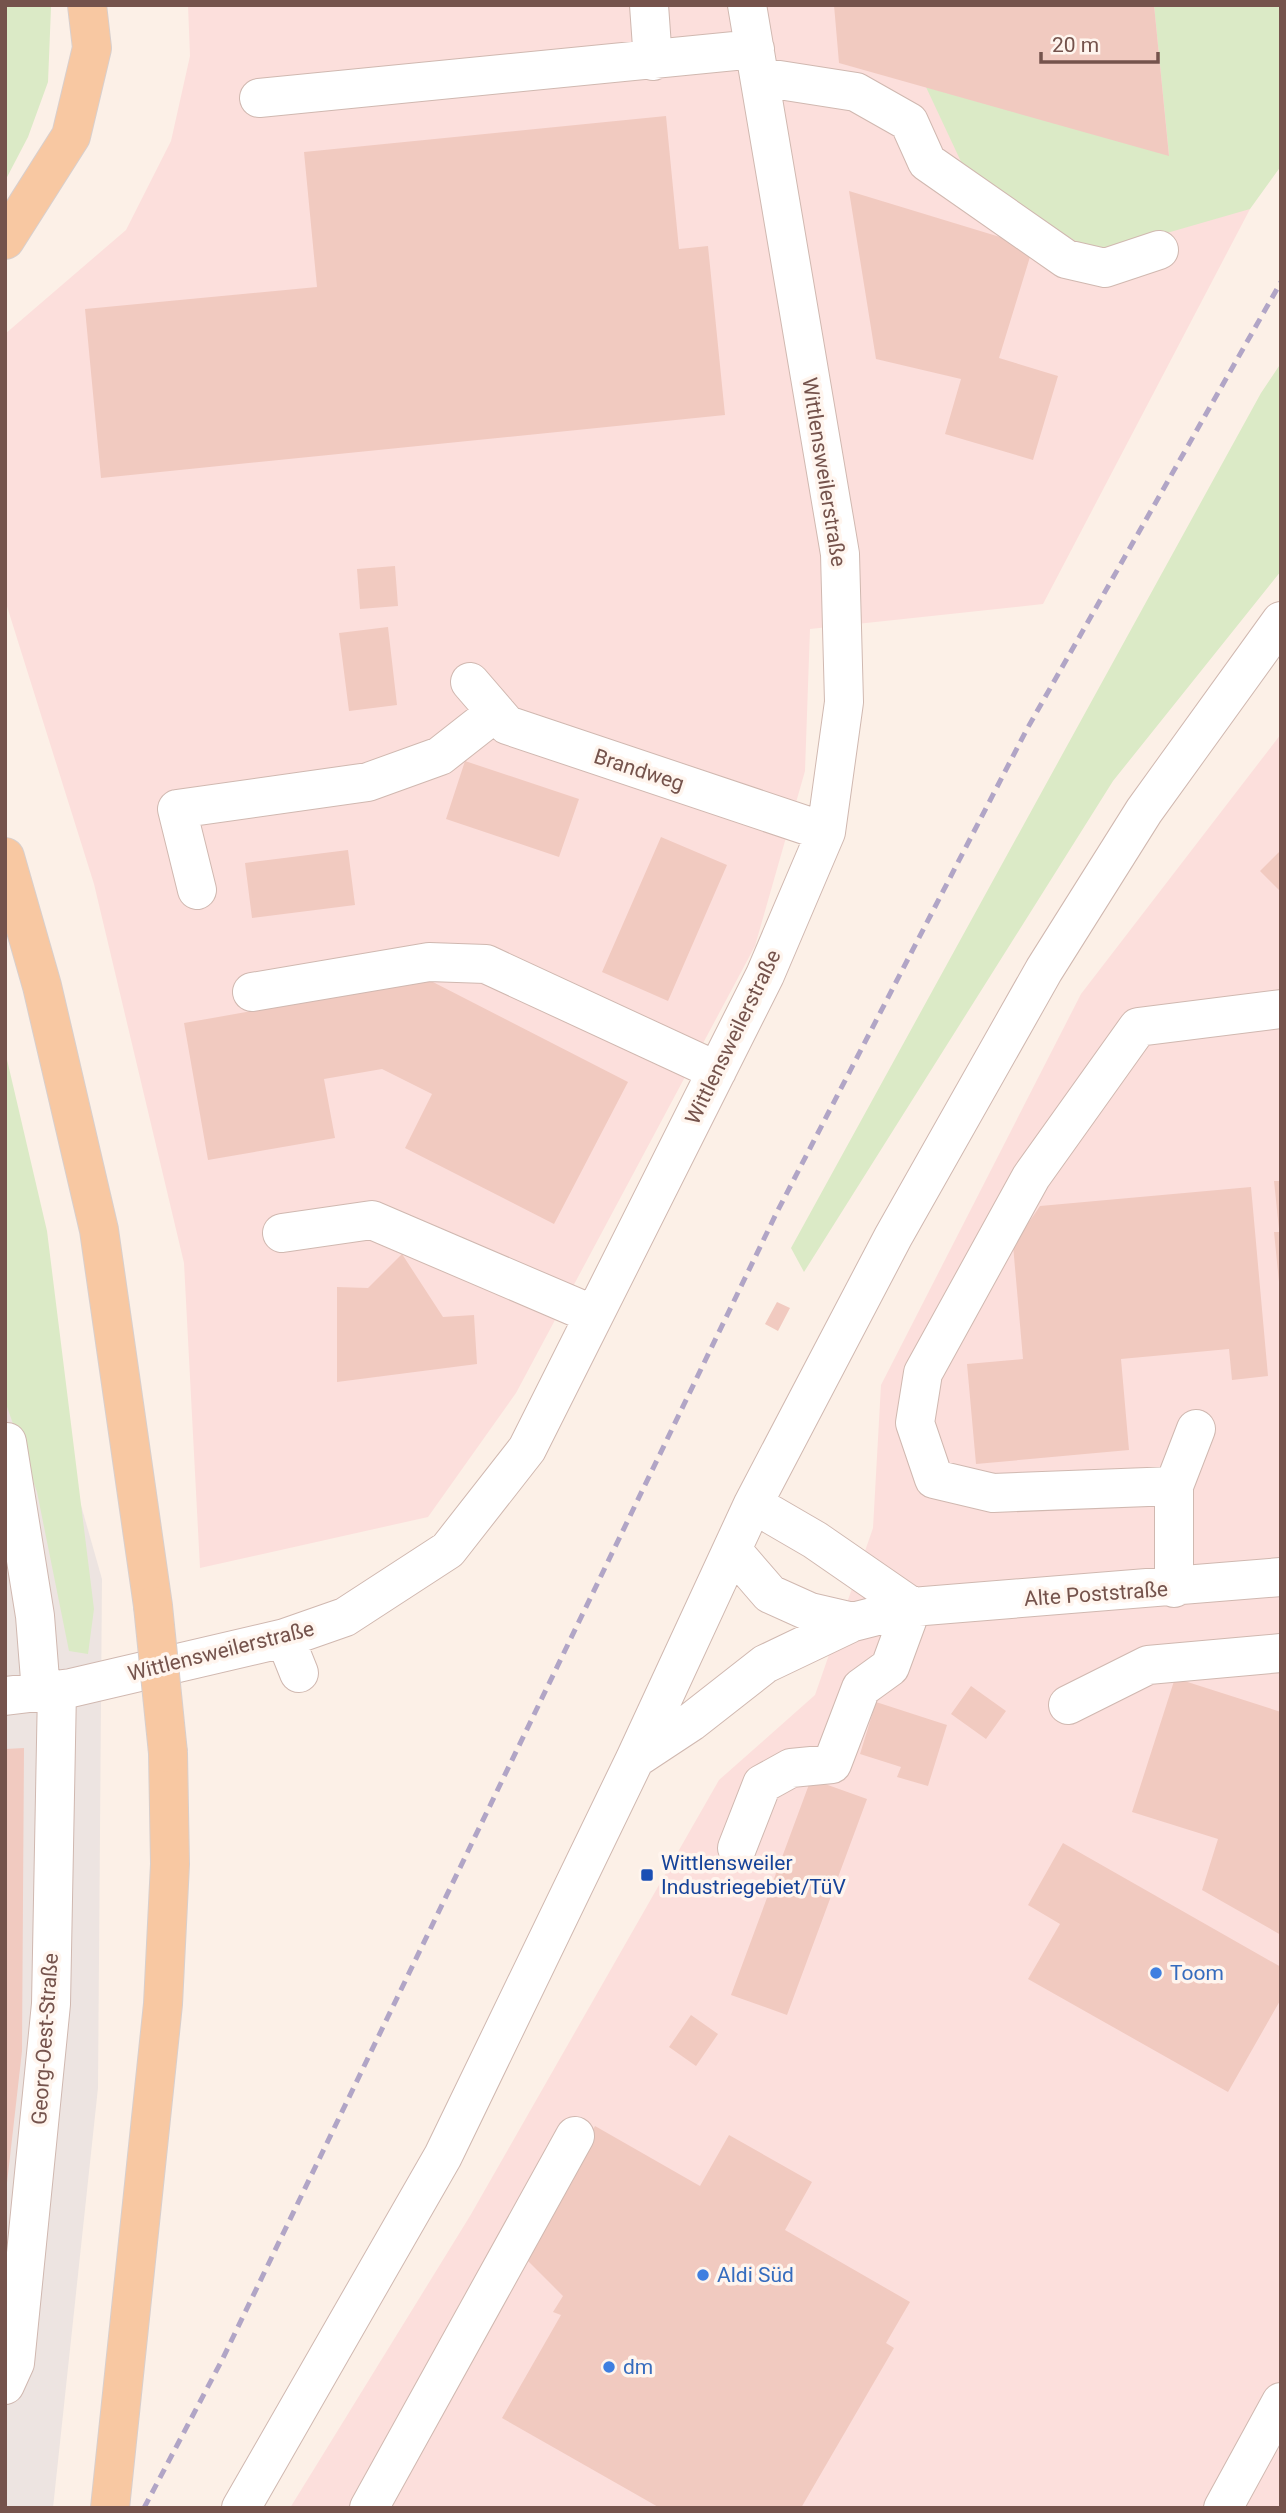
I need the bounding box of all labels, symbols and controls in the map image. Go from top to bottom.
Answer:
scale bar [1041,21,1158,65]
text: 20 m [1052,33,1099,57]
street label: Wittlensweilerstraße [797,376,851,568]
street label: Brandweg [591,744,687,796]
street label: Wittlensweilerstraße [680,946,786,1128]
street label: Alte Poststraße [1023,1577,1169,1611]
street label: Wittlensweilerstraße [125,1616,317,1686]
place label: Wittlensweiler Industriegebiet/TüV [661,1851,846,1899]
marker: Wittlensweiler Industriegebiet/TüV [639,1867,655,1883]
street label: Georg-Oest-Straße [27,1952,63,2126]
place label: Toom [1170,1961,1224,1985]
marker: Toom [1148,1965,1164,1981]
place label: Aldi Süd [717,2263,794,2287]
marker: Aldi Süd [695,2267,711,2283]
place label: dm [623,2355,653,2379]
marker: dm [601,2359,617,2375]

